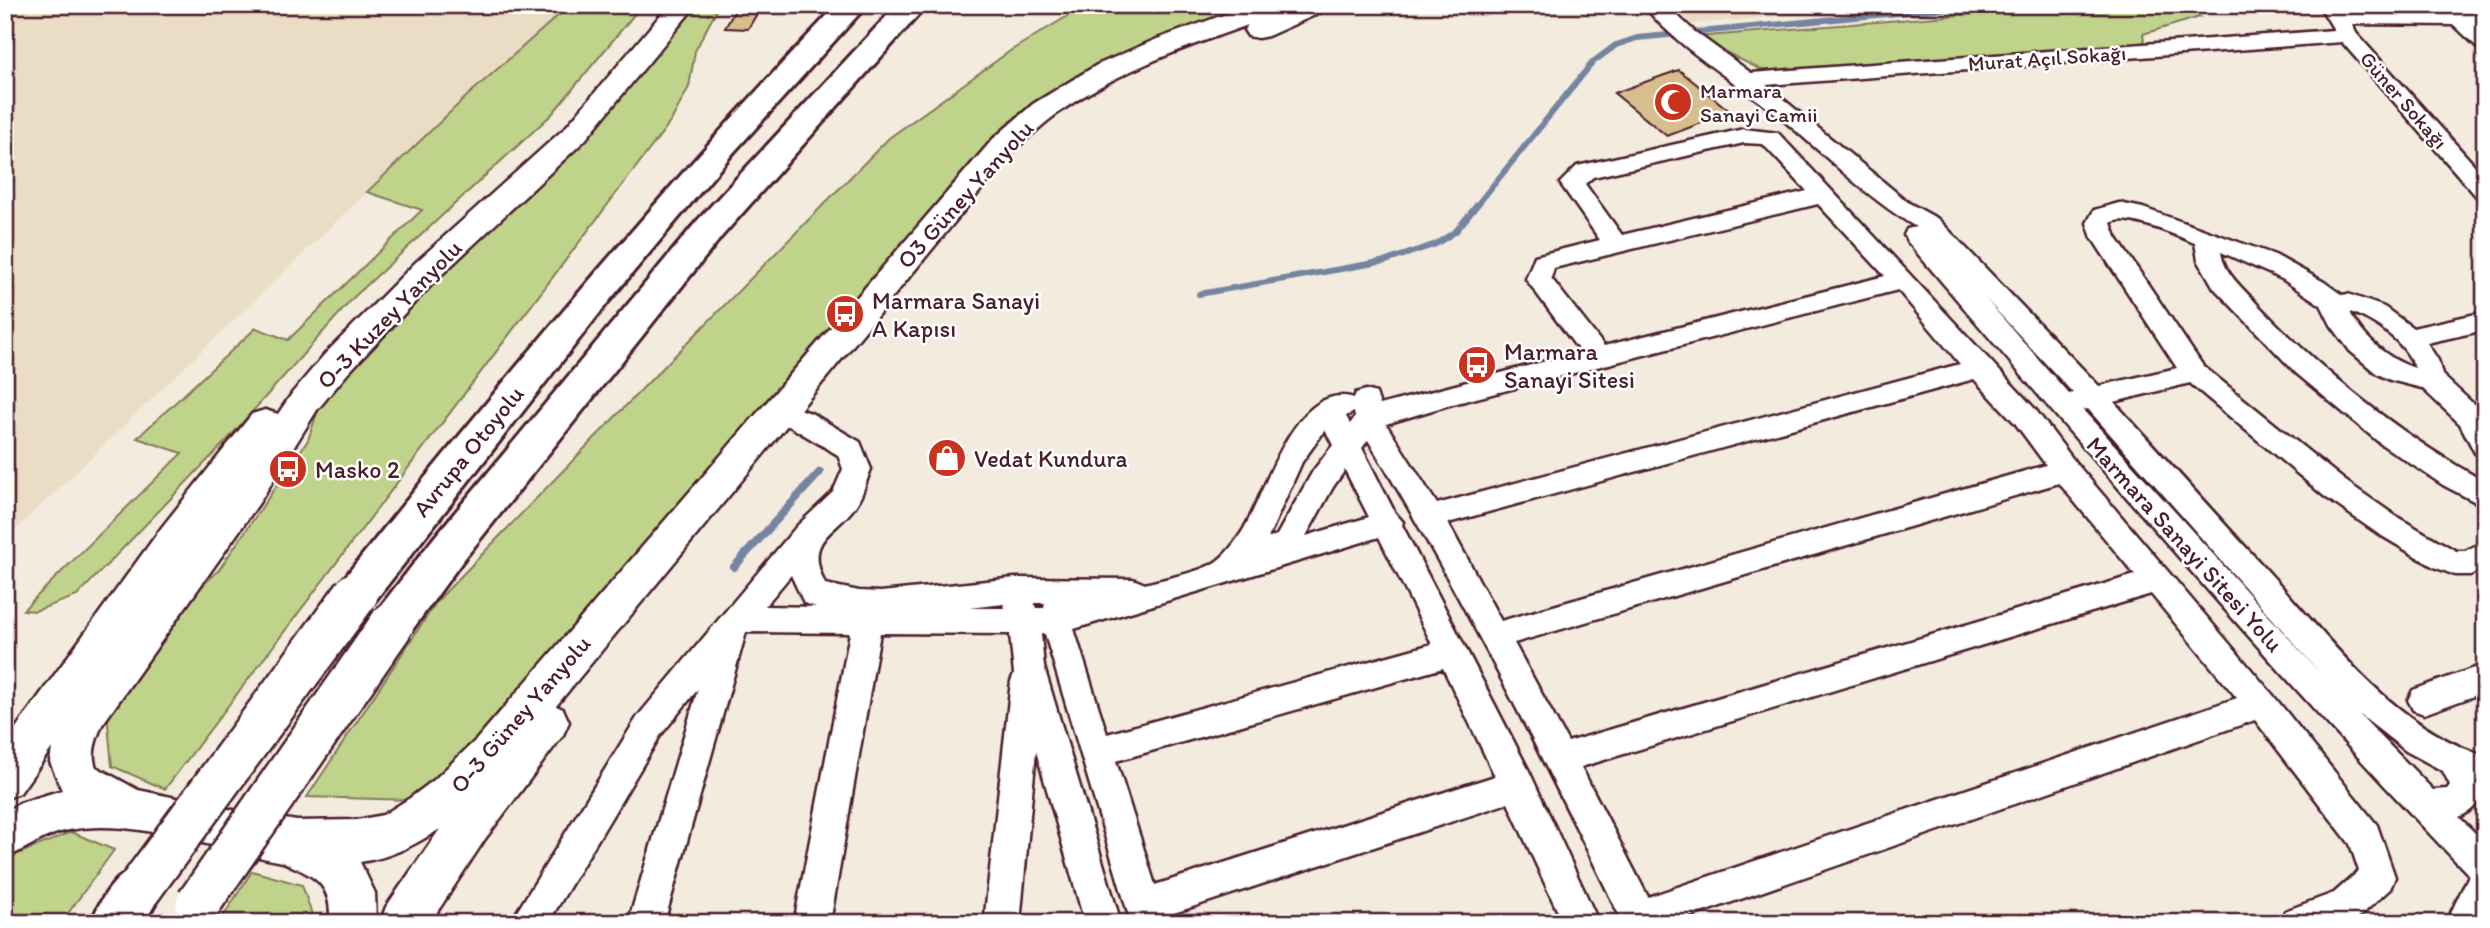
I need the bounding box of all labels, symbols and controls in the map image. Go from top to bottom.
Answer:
street label: Murat Açıl Sokağı [1967,40,2127,76]
street label: Güner Sokağı [2355,46,2453,154]
place label: Marmara Sanayi Camii [1700,78,1818,127]
mosque icon: Marmara Sanayi Camii [1652,81,1694,123]
street label: O3 Güney Yanyolu [891,114,1039,274]
street label: O-3 Kuzey Yanyolu [310,233,468,395]
place label: Marmara Sanayi A Kapısı [872,286,1040,343]
bus stop icon: Marmara Sanayi A Kapısı [824,293,866,335]
place label: Marmara Sanayi Sitesi [1504,337,1635,394]
bus stop icon: Marmara Sanayi Sitesi [1456,344,1498,386]
street label: Avrupa Otoyolu [406,380,530,522]
street label: Marmara Sanayi Sitesi Yolu [2081,430,2289,658]
shop icon: Vedat Kundura [926,437,968,479]
place label: Vedat Kundura [974,444,1128,473]
bus stop icon: Masko 2 [267,448,309,490]
place label: Masko 2 [315,455,400,484]
street label: O-3 Güney Yanyolu [444,629,596,799]

